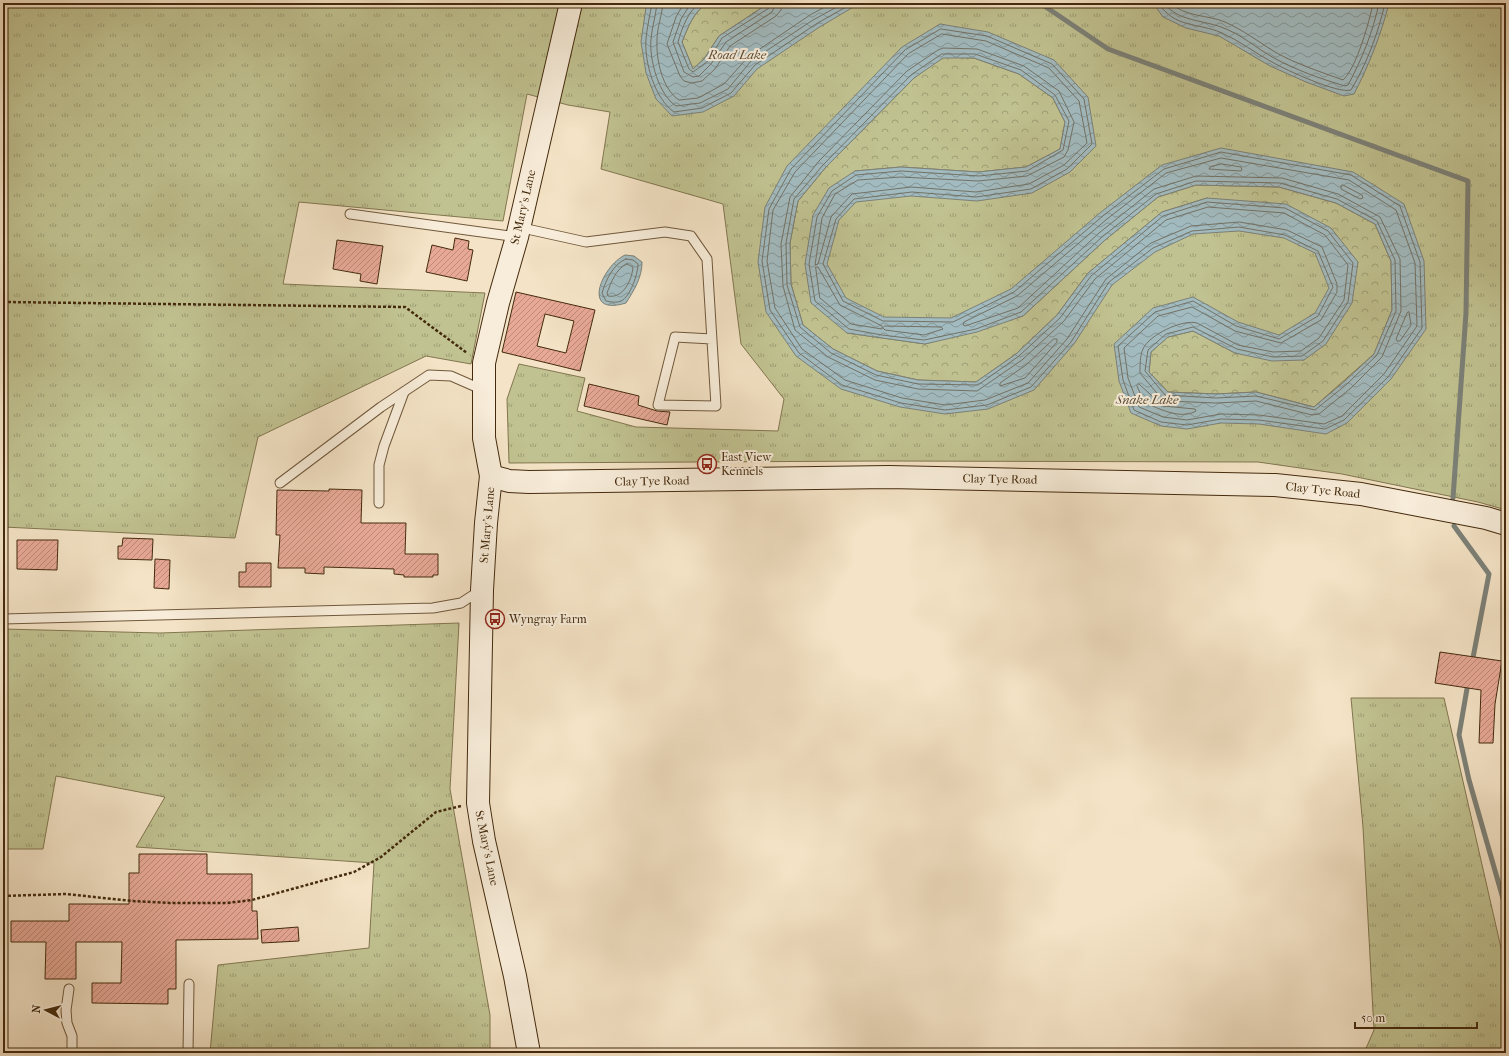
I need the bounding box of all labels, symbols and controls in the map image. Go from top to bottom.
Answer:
water label: Road Lake [707,47,767,62]
street label: St Mary's Lane [508,168,538,246]
water label: Snake Lake [1115,392,1179,407]
place label: East View Kennels [721,450,772,478]
bus stop icon: East View Kennels [696,453,718,475]
street label: Clay Tye Road [962,471,1038,487]
street label: Clay Tye Road [614,473,690,489]
street label: Clay Tye Road [1285,479,1361,501]
street label: St Mary's Lane [477,486,497,564]
bus stop icon: Wyngray Farm [484,608,506,630]
place label: Wyngray Farm [508,612,587,626]
street label: St Mary's Lane [472,809,502,887]
north arrow [26,990,66,1030]
text: N [30,1003,44,1014]
scale bar [1355,1004,1477,1030]
text: 50 m [1361,1011,1385,1025]

